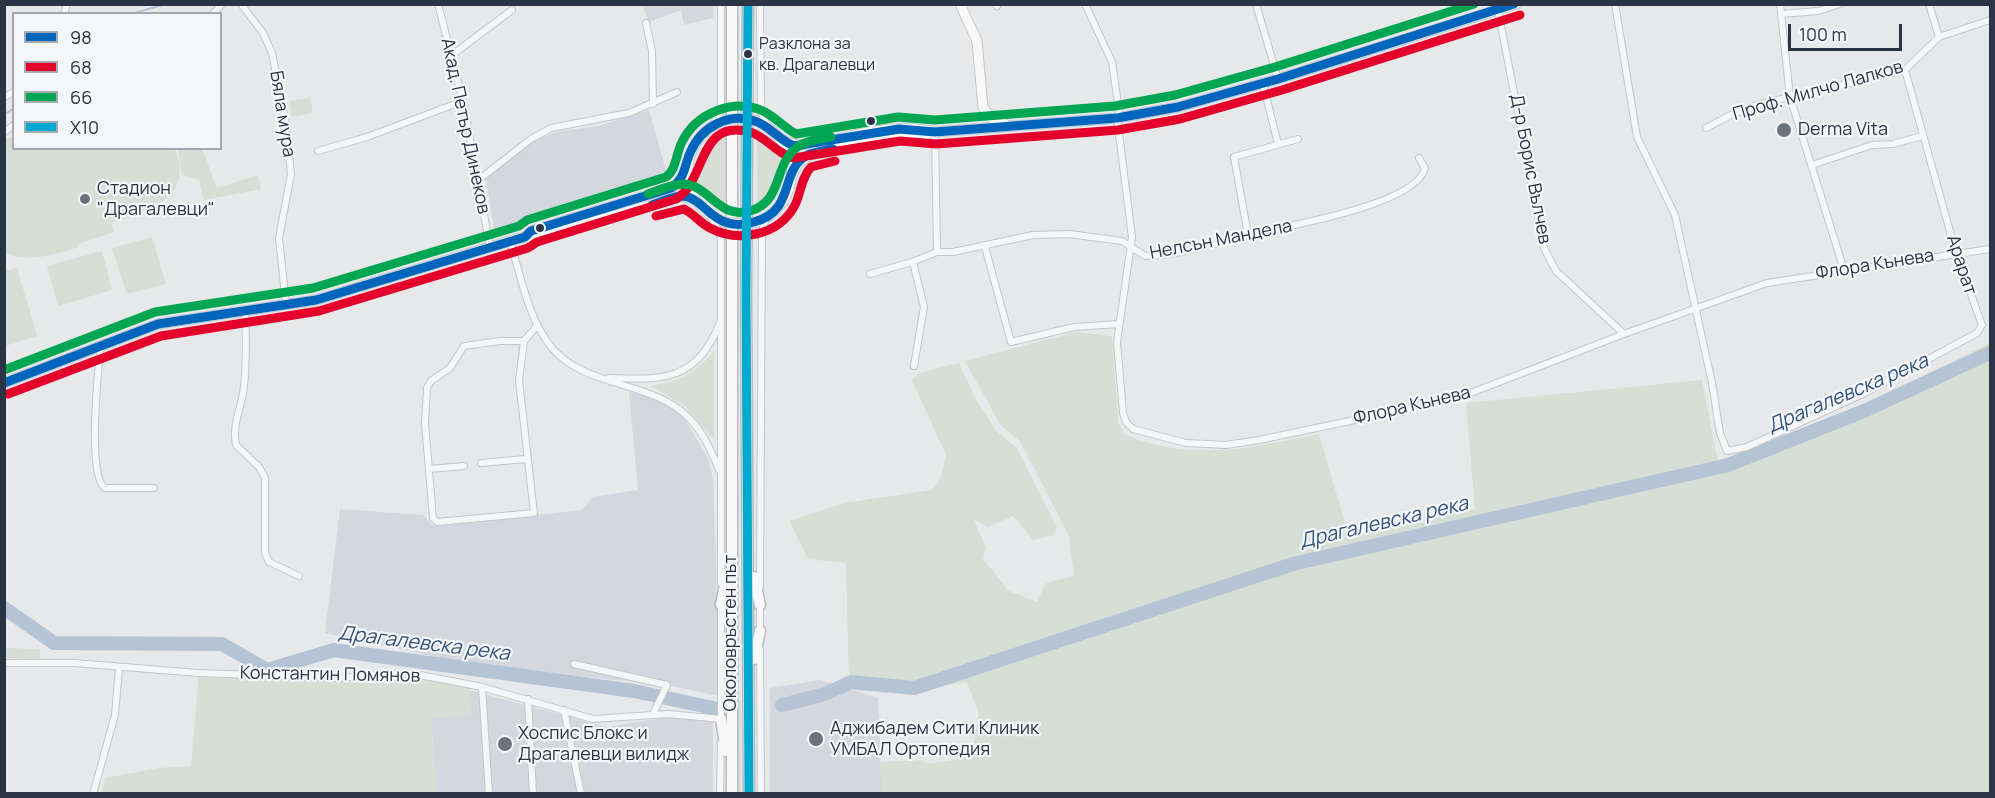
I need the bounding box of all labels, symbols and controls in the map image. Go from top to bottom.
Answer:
legend [12,12,222,150]
scale bar [1791,12,1905,50]
text: 100 m [1799,22,1847,46]
text: 98 [70,25,92,49]
place label: Разклона за кв. Драгалевци [759,35,875,73]
street label: Акад. Петър Динеков [436,36,494,216]
marker: Разклона за кв. Драгалевци [742,48,754,60]
text: 68 [70,55,92,79]
street label: Проф. Милчо Лалков [1730,56,1906,126]
street label: Бяла мура [264,69,300,159]
text: 66 [70,85,92,109]
street label: Д-р Борис Вълчев [1505,92,1555,246]
text: Х10 [70,115,99,139]
unlabelled marker [865,115,877,127]
place label: Derma Vita [1798,119,1888,141]
marker: Derma Vita [1775,121,1793,139]
place label: Стадион "Драгалевци" [97,178,215,220]
marker: Стадион "Драгалевци" [78,192,92,206]
street label: Нелсън Мандела [1148,216,1294,264]
unlabelled marker [534,222,546,234]
street label: Арарат [1941,232,1981,298]
street label: Флора Кънева [1814,245,1936,285]
water label: Драгалевска река [1764,349,1932,439]
street label: Флора Кънева [1351,382,1473,430]
water label: Драгалевска река [1297,492,1471,554]
street label: Околовръстен път [720,555,742,711]
water label: Драгалевска река [337,622,511,666]
street label: Константин Помянов [240,663,420,687]
place label: Аджибадем Сити Клиник УМБАЛ Ортопедия [830,718,1039,760]
place label: Хоспис Блокс и Драгалевци вилидж [518,723,689,766]
marker: Аджибадем Сити Клиник УМБАЛ Ортопедия [807,730,825,748]
marker: Хоспис Блокс и Драгалевци вилидж [496,735,514,753]

